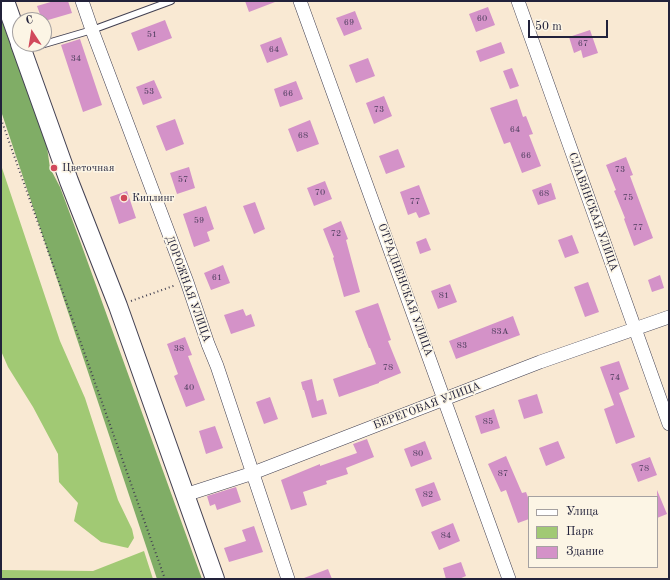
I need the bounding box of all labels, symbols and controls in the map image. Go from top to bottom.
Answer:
north arrow [12,12,52,52]
scale bar [530,12,610,38]
house number: 60 [477,14,487,24]
text: С [25,15,34,27]
house number: 69 [344,18,354,28]
text: 50 m [535,21,562,33]
house number: 51 [147,30,157,40]
house number: 67 [578,39,588,49]
house number: 64 [269,45,279,55]
house number: 34 [71,54,81,64]
house number: 53 [144,87,154,97]
house number: 66 [283,89,293,99]
house number: 73 [374,105,384,115]
house number: 64 [510,125,520,135]
house number: 68 [298,131,308,141]
house number: 66 [521,151,531,161]
street label: СЛАВЯНСКАЯ УЛИЦА [565,151,621,273]
place label: Цветочная [62,161,114,175]
marker: Цветочная [49,163,59,173]
house number: 73 [615,165,625,175]
house number: 57 [178,175,188,185]
house number: 70 [315,188,325,198]
house number: 68 [539,189,549,199]
place label: Киплинг [132,191,174,205]
marker: Киплинг [119,193,129,203]
house number: 75 [623,193,633,203]
house number: 77 [410,197,420,207]
house number: 59 [194,216,204,226]
street label: ОТРАДНЕНСКАЯ УЛИЦА [375,222,435,358]
house number: 77 [633,223,643,233]
house number: 72 [331,229,341,239]
street label: ДОРОЖНАЯ УЛИЦА [163,234,213,344]
house number: 61 [212,273,222,283]
house number: 81 [439,291,449,301]
house number: 83А [491,327,509,337]
house number: 83 [457,341,467,351]
house number: 38 [174,344,184,354]
house number: 78 [383,363,393,373]
house number: 74 [610,373,620,383]
street label: БЕРЕГОВАЯ УЛИЦА [371,379,483,433]
house number: 40 [184,383,194,393]
house number: 85 [483,417,493,427]
house number: 80 [413,449,423,459]
house number: 78 [639,464,649,474]
house number: 87 [498,469,508,479]
house number: 82 [423,490,433,500]
legend [528,496,658,568]
text: Улица [566,506,599,518]
text: Парк [566,526,594,538]
house number: 84 [441,531,451,541]
text: Здание [566,546,604,558]

